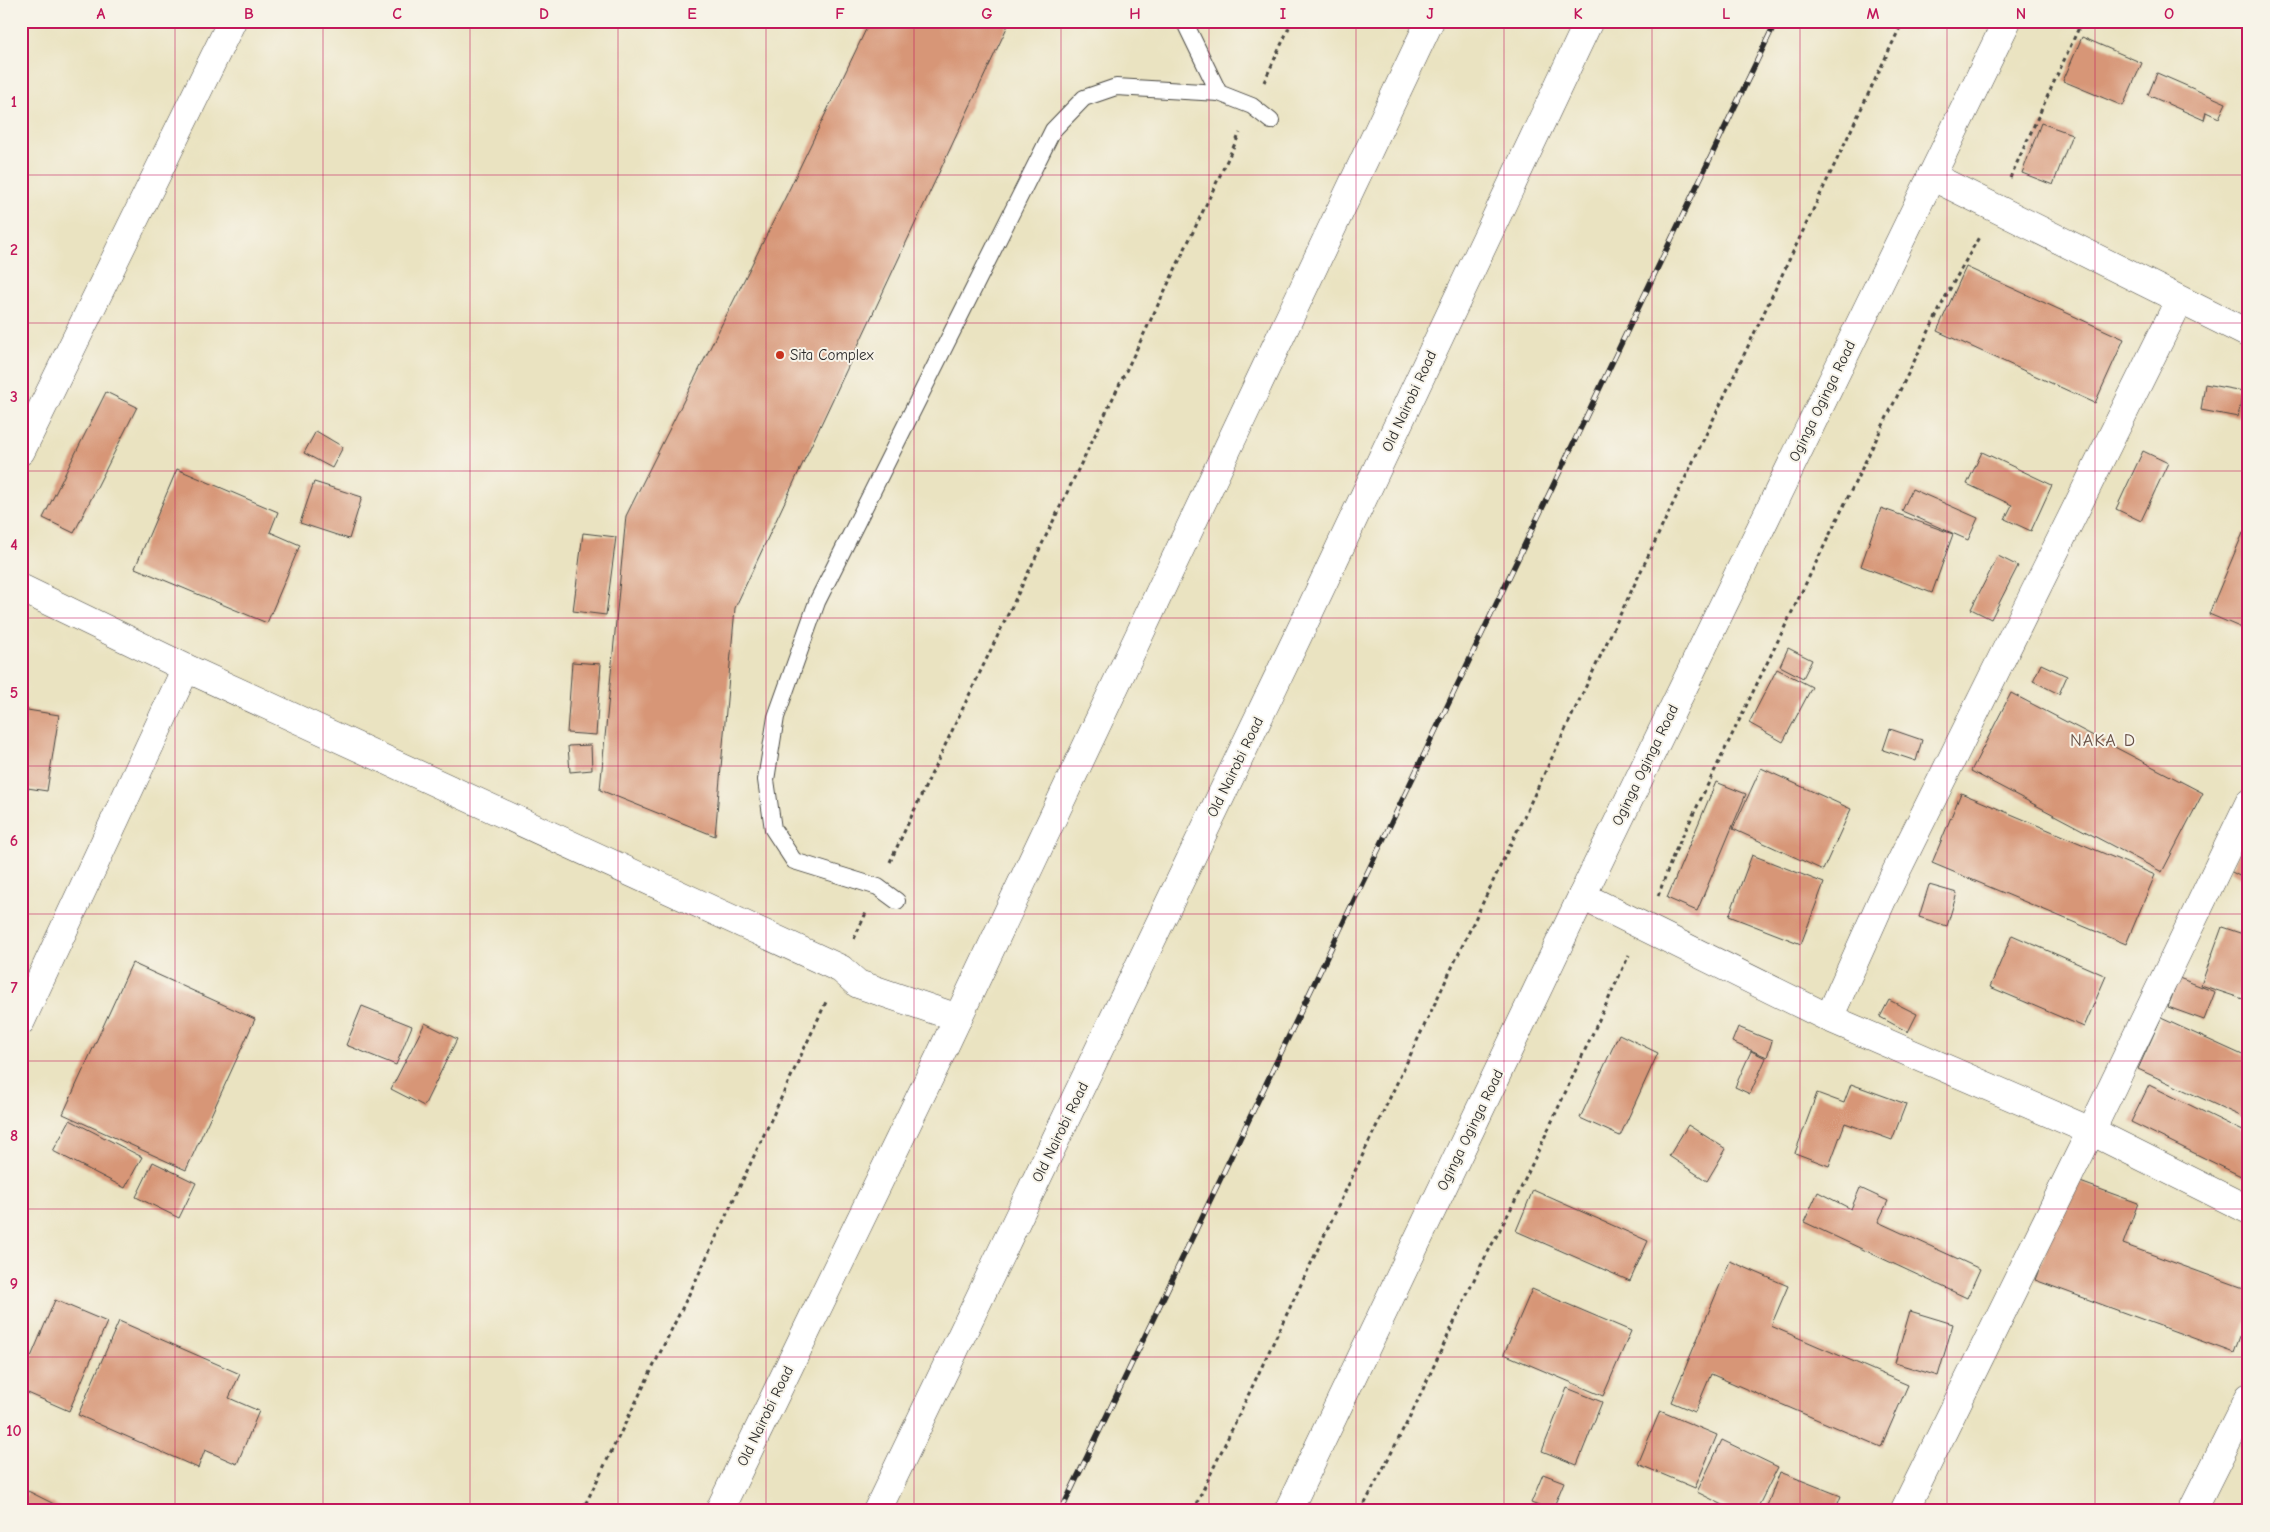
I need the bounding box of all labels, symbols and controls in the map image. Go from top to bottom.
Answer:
text: A [97,5,106,23]
text: B [244,5,254,23]
text: C [392,5,402,23]
text: D [539,5,549,23]
text: E [687,5,697,23]
text: F [835,5,845,23]
text: G [981,5,993,23]
text: H [1129,5,1141,23]
text: I [1280,5,1286,23]
text: J [1426,5,1434,23]
text: K [1573,5,1583,23]
text: L [1722,5,1730,23]
text: M [1867,5,1880,23]
text: N [2016,5,2026,23]
text: O [2164,5,2174,23]
text: 1 [11,93,17,111]
text: 2 [10,241,18,259]
street label: Oginga Oginga Road [1785,338,1859,464]
place label: Sita Complex [790,346,875,364]
street label: Old Nairobi Road [1378,348,1440,454]
marker: Sita Complex [774,349,786,361]
text: 3 [10,388,18,406]
text: 4 [10,536,18,554]
text: 5 [10,684,18,702]
street label: Oginga Oginga Road [1608,702,1682,828]
street label: Old Nairobi Road [1203,714,1267,820]
district label: NAKA D [2070,730,2136,751]
text: 6 [10,832,18,850]
text: 7 [10,979,18,997]
street label: Oginga Oginga Road [1433,1067,1507,1193]
street label: Old Nairobi Road [1028,1079,1092,1185]
text: 8 [10,1127,18,1145]
text: 9 [10,1275,18,1293]
street label: Old Nairobi Road [733,1363,797,1469]
text: 10 [6,1422,22,1440]

